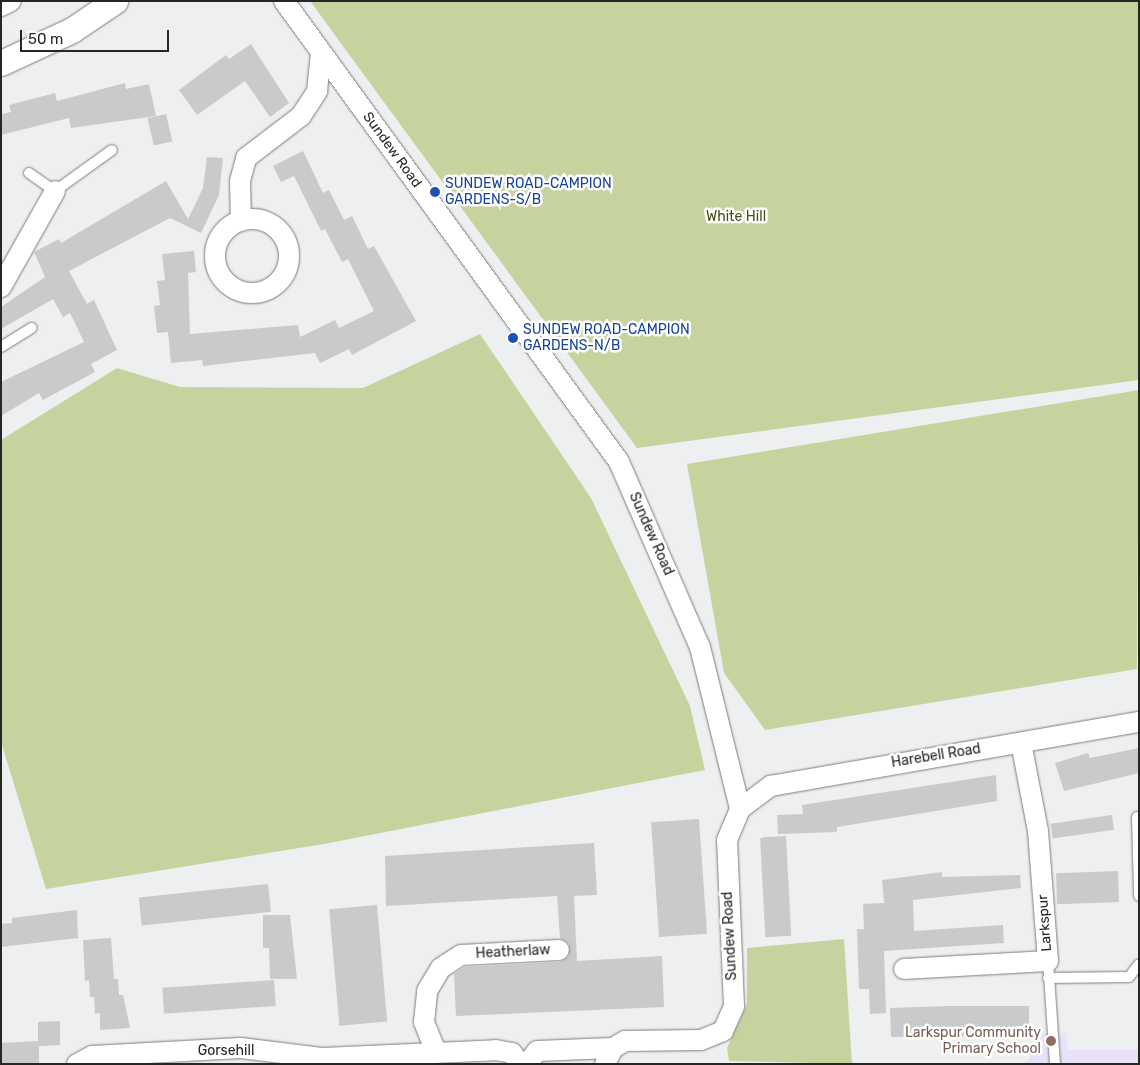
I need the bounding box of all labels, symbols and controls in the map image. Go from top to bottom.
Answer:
scale bar [22,20,171,52]
text: 50 m [28,30,63,48]
street label: Sundew Road [359,109,425,191]
place label: SUNDEW ROAD-CAMPION GARDENS-S/B [445,176,612,208]
marker: SUNDEW ROAD-CAMPION GARDENS-S/B [429,186,441,198]
park label: White Hill [706,209,766,225]
place label: SUNDEW ROAD-CAMPION GARDENS-N/B [523,322,690,354]
marker: SUNDEW ROAD-CAMPION GARDENS-N/B [507,332,519,344]
street label: Sundew Road [625,490,677,578]
street label: Harebell Road [890,741,982,771]
street label: Sundew Road [719,891,741,981]
street label: Larkspur [1035,894,1055,952]
street label: Heatherlaw [475,942,551,962]
place label: Larkspur Community Primary School [905,1025,1041,1058]
marker: Larkspur Community Primary School [1045,1035,1057,1047]
street label: Gorsehill [198,1043,254,1059]

